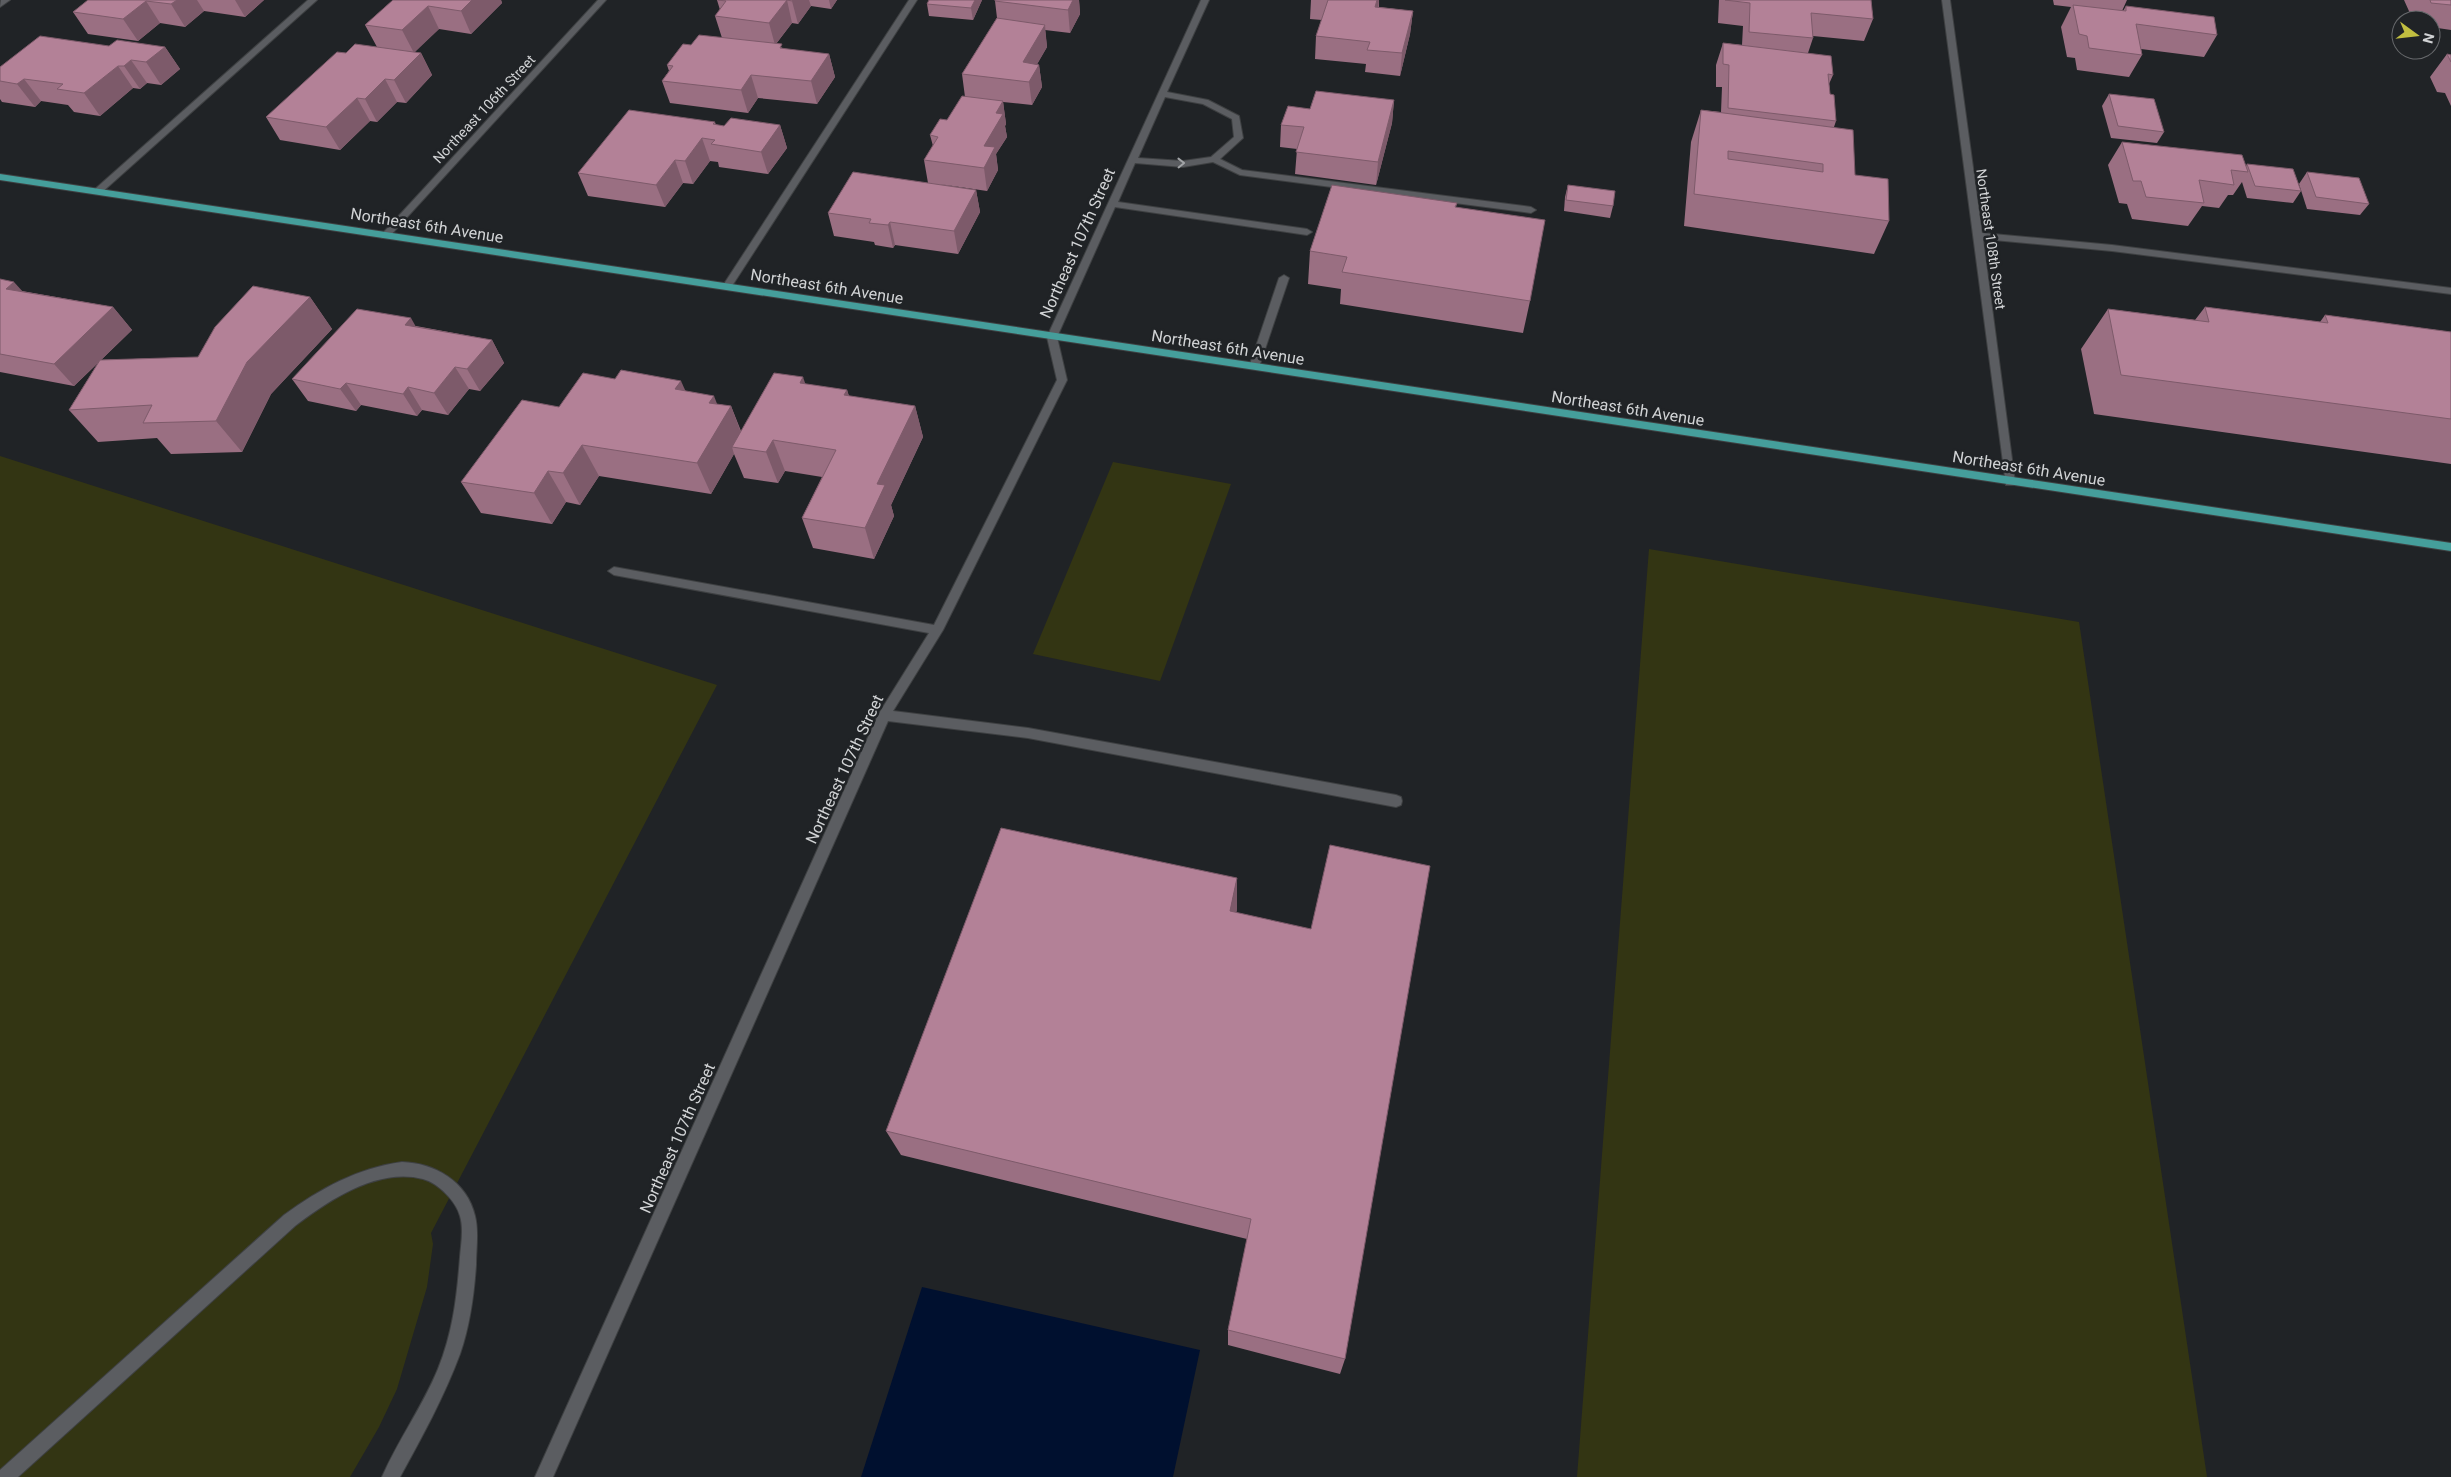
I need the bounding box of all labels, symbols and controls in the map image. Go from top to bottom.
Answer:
north arrow [2391,10,2441,60]
text: N [2420,32,2438,45]
street label: Northeast 106th Street [430,51,539,166]
one-way arrow [1177,158,1185,168]
street label: Northeast 107th Street [1036,165,1119,321]
street label: Northeast 108th Street [1973,168,2009,311]
street label: Northeast 6th Avenue [349,204,505,247]
street label: Northeast 6th Avenue [749,265,905,308]
street label: Northeast 6th Avenue [1150,326,1306,369]
street label: Northeast 6th Avenue [1550,387,1706,430]
street label: Northeast 6th Avenue [1951,447,2107,490]
street label: Northeast 107th Street [802,692,887,847]
street label: Northeast 107th Street [636,1060,719,1216]

